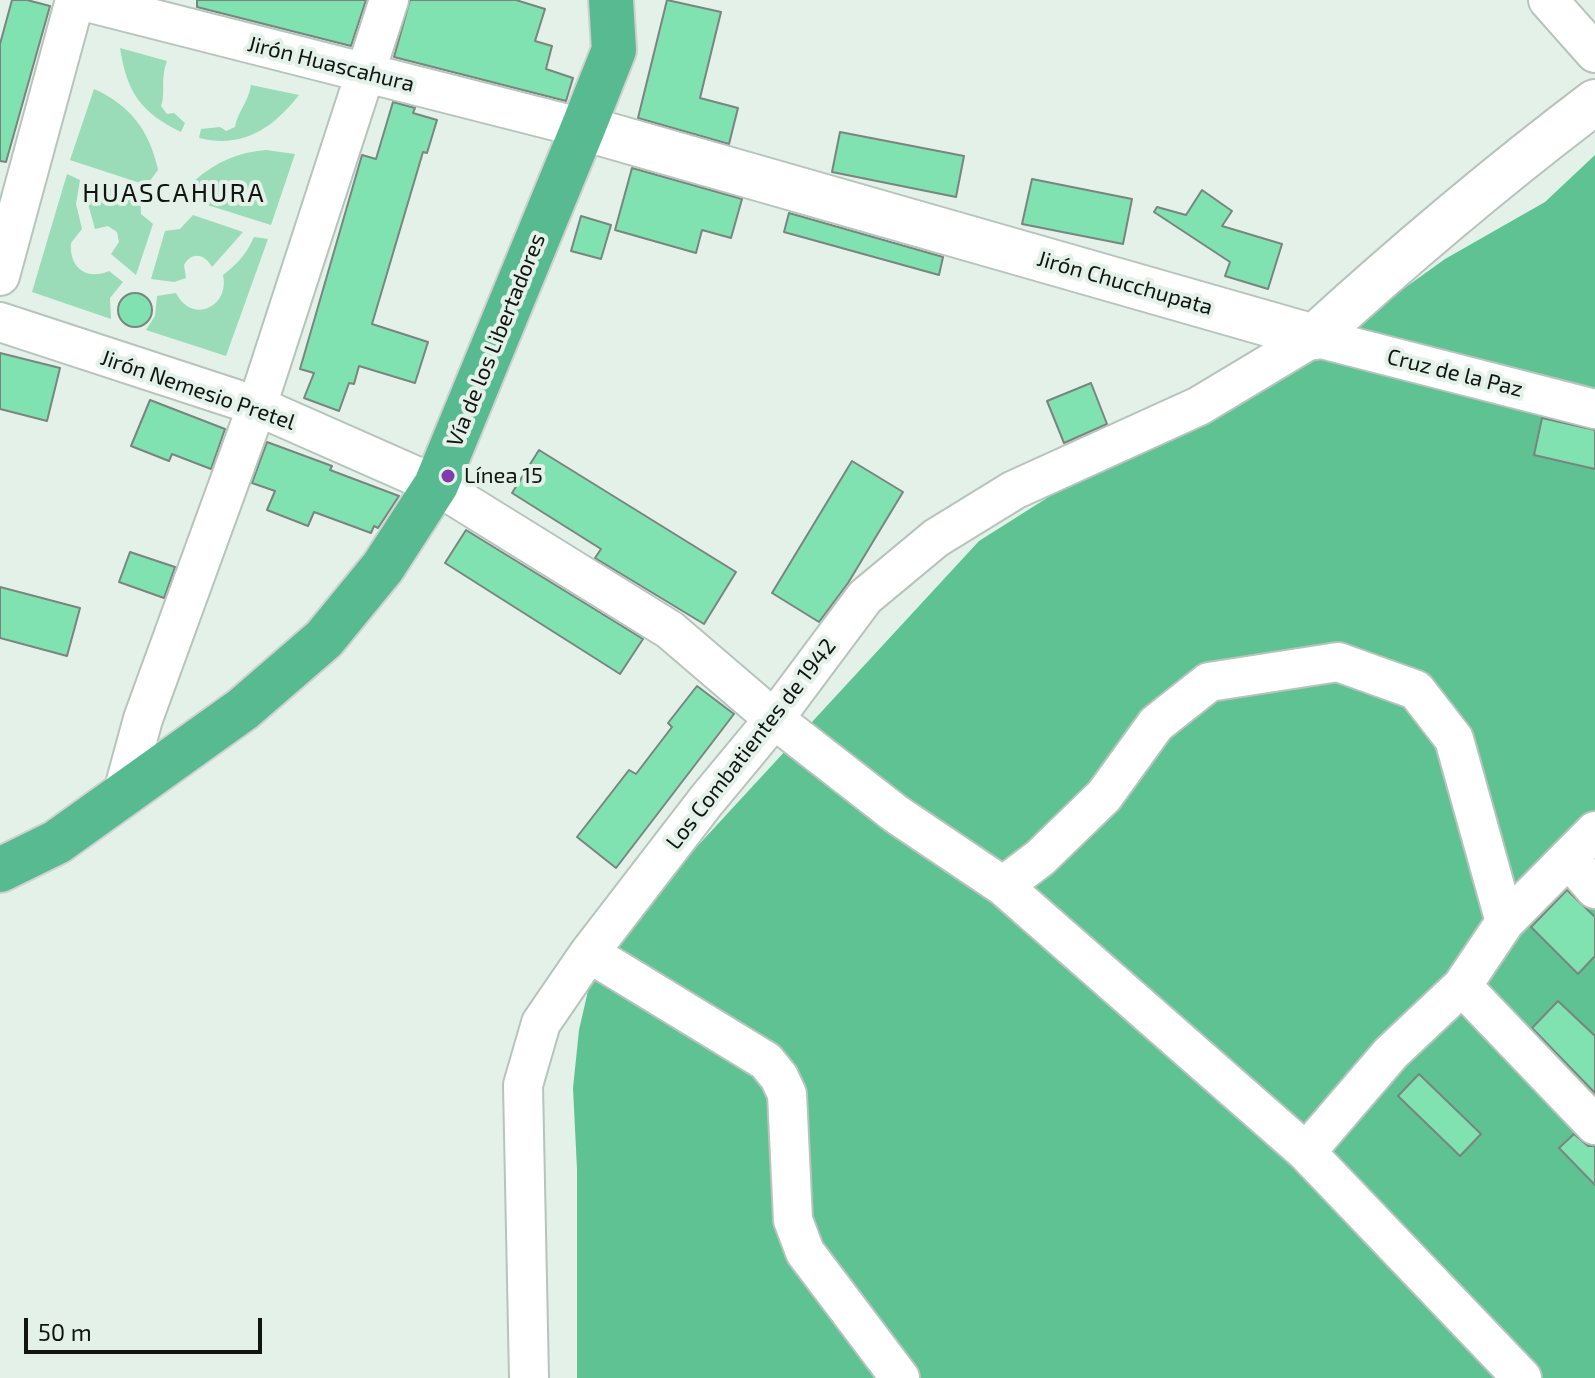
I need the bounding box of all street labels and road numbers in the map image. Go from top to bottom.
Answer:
street label: Jirón Huascahura [245,30,417,98]
street label: Vía de los Libertadores [441,230,551,450]
street label: Jirón Chucchupata [1034,245,1216,321]
street label: Cruz de la Paz [1384,343,1526,403]
street label: Jirón Nemesio Pretel [97,344,299,436]
street label: Los Combatientes de 1942 [661,633,841,855]

